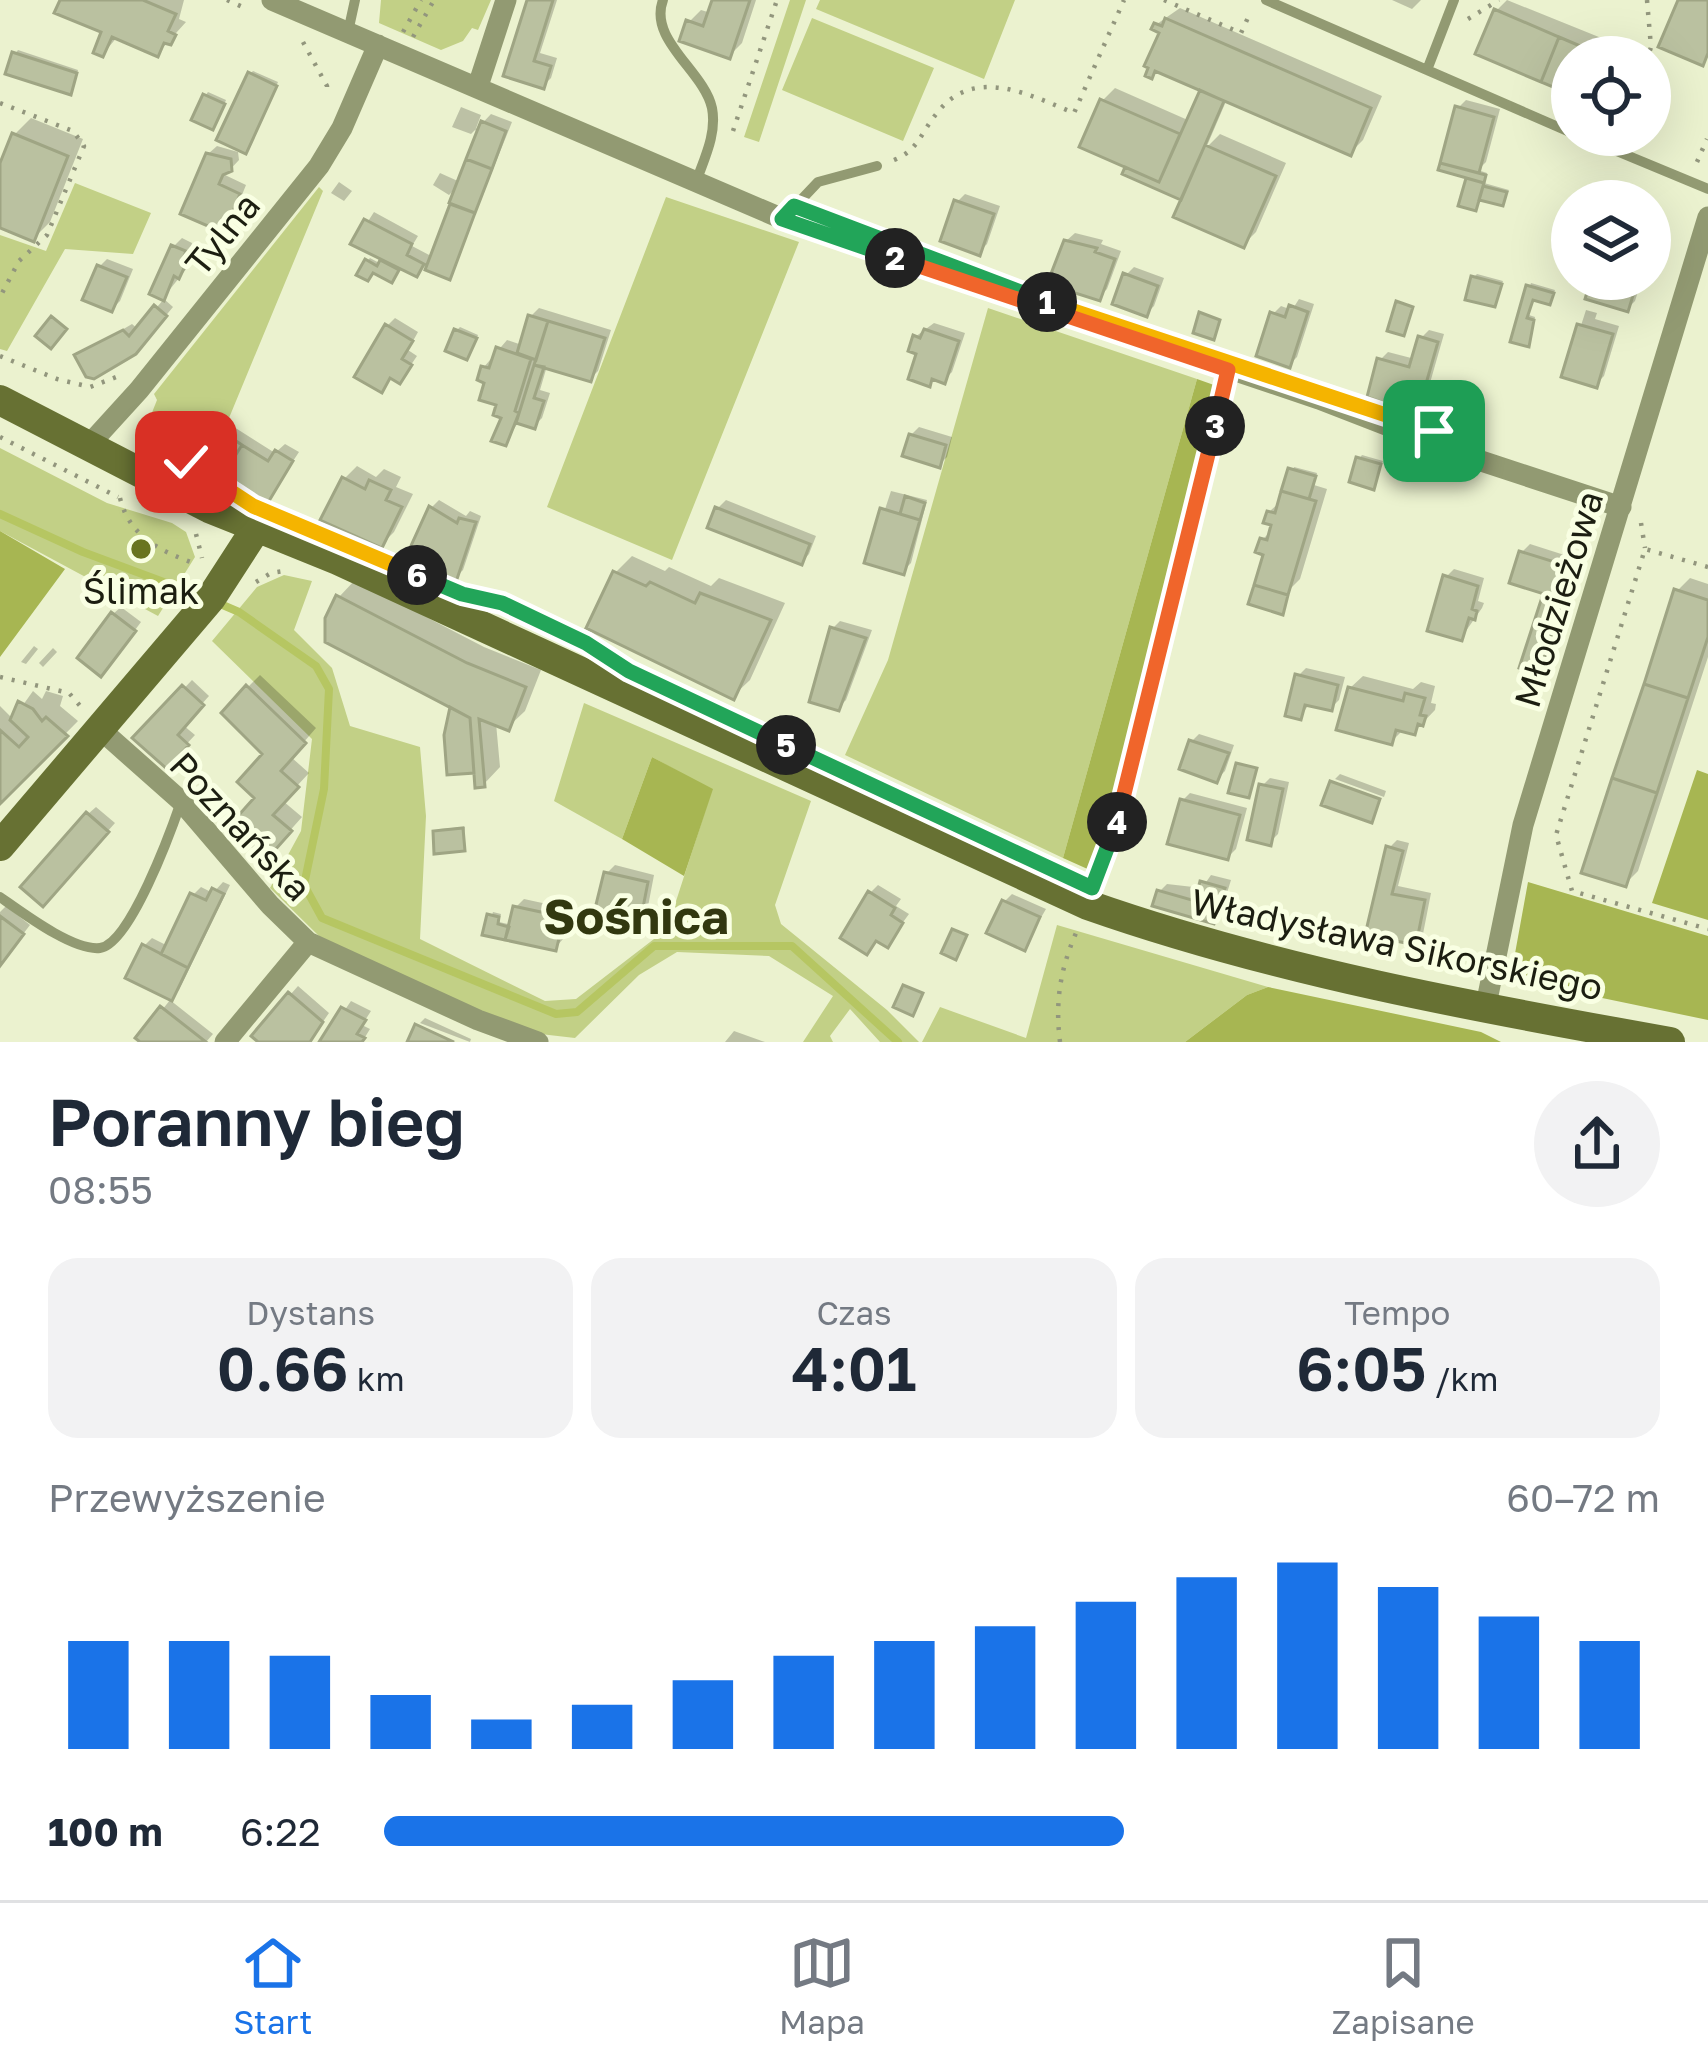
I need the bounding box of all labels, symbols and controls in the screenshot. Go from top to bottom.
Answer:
map controls [1551,36,1671,300]
button: locate [1551,36,1671,156]
button: layers [1551,180,1671,300]
street label: Tylna [176,184,268,284]
pin: 2 [865,228,925,288]
text: 2 [885,238,905,277]
pin: 1 [1017,272,1077,332]
text: 1 [1039,282,1056,321]
pin [1383,380,1485,482]
pin: 3 [1185,396,1245,456]
icon: arrive [1401,398,1467,464]
text: 3 [1205,406,1225,445]
pin [135,411,237,513]
icon: check [153,429,219,495]
street label: Młodzieżowa [1505,486,1611,712]
marker: Ślimak [128,536,154,562]
pin: 6 [387,545,447,605]
text: 6 [407,555,427,594]
place label: Ślimak [83,569,199,612]
pin: 5 [756,715,816,775]
text: 5 [776,725,796,764]
street label: Poznańska [161,743,321,909]
pin: 4 [1087,792,1147,852]
text: 4 [1107,802,1127,841]
street label: Władysława Sikorskiego [1187,879,1607,1009]
district label: Sośnica [543,887,729,945]
text: Poranny bieg [48,1081,465,1161]
button: share [1534,1081,1660,1207]
text: 08:55 [48,1166,153,1213]
text: Dystans [246,1293,375,1332]
text: Czas [816,1293,892,1332]
text: Tempo [1344,1293,1450,1332]
text: 0.66 [217,1332,349,1404]
text: 4:01 [792,1332,916,1404]
text: 6:05 [1296,1332,1427,1404]
text: km [349,1359,405,1398]
text: /km [1427,1359,1498,1398]
text: Przewyższenie [48,1474,326,1521]
text: 60–72 m [1506,1474,1660,1521]
text: 100 m [48,1808,163,1855]
text: 6:22 [240,1808,321,1855]
tab: Start [233,1930,312,2041]
tab: Mapa [779,1930,865,2041]
tab: Zapisane [1332,1930,1475,2041]

